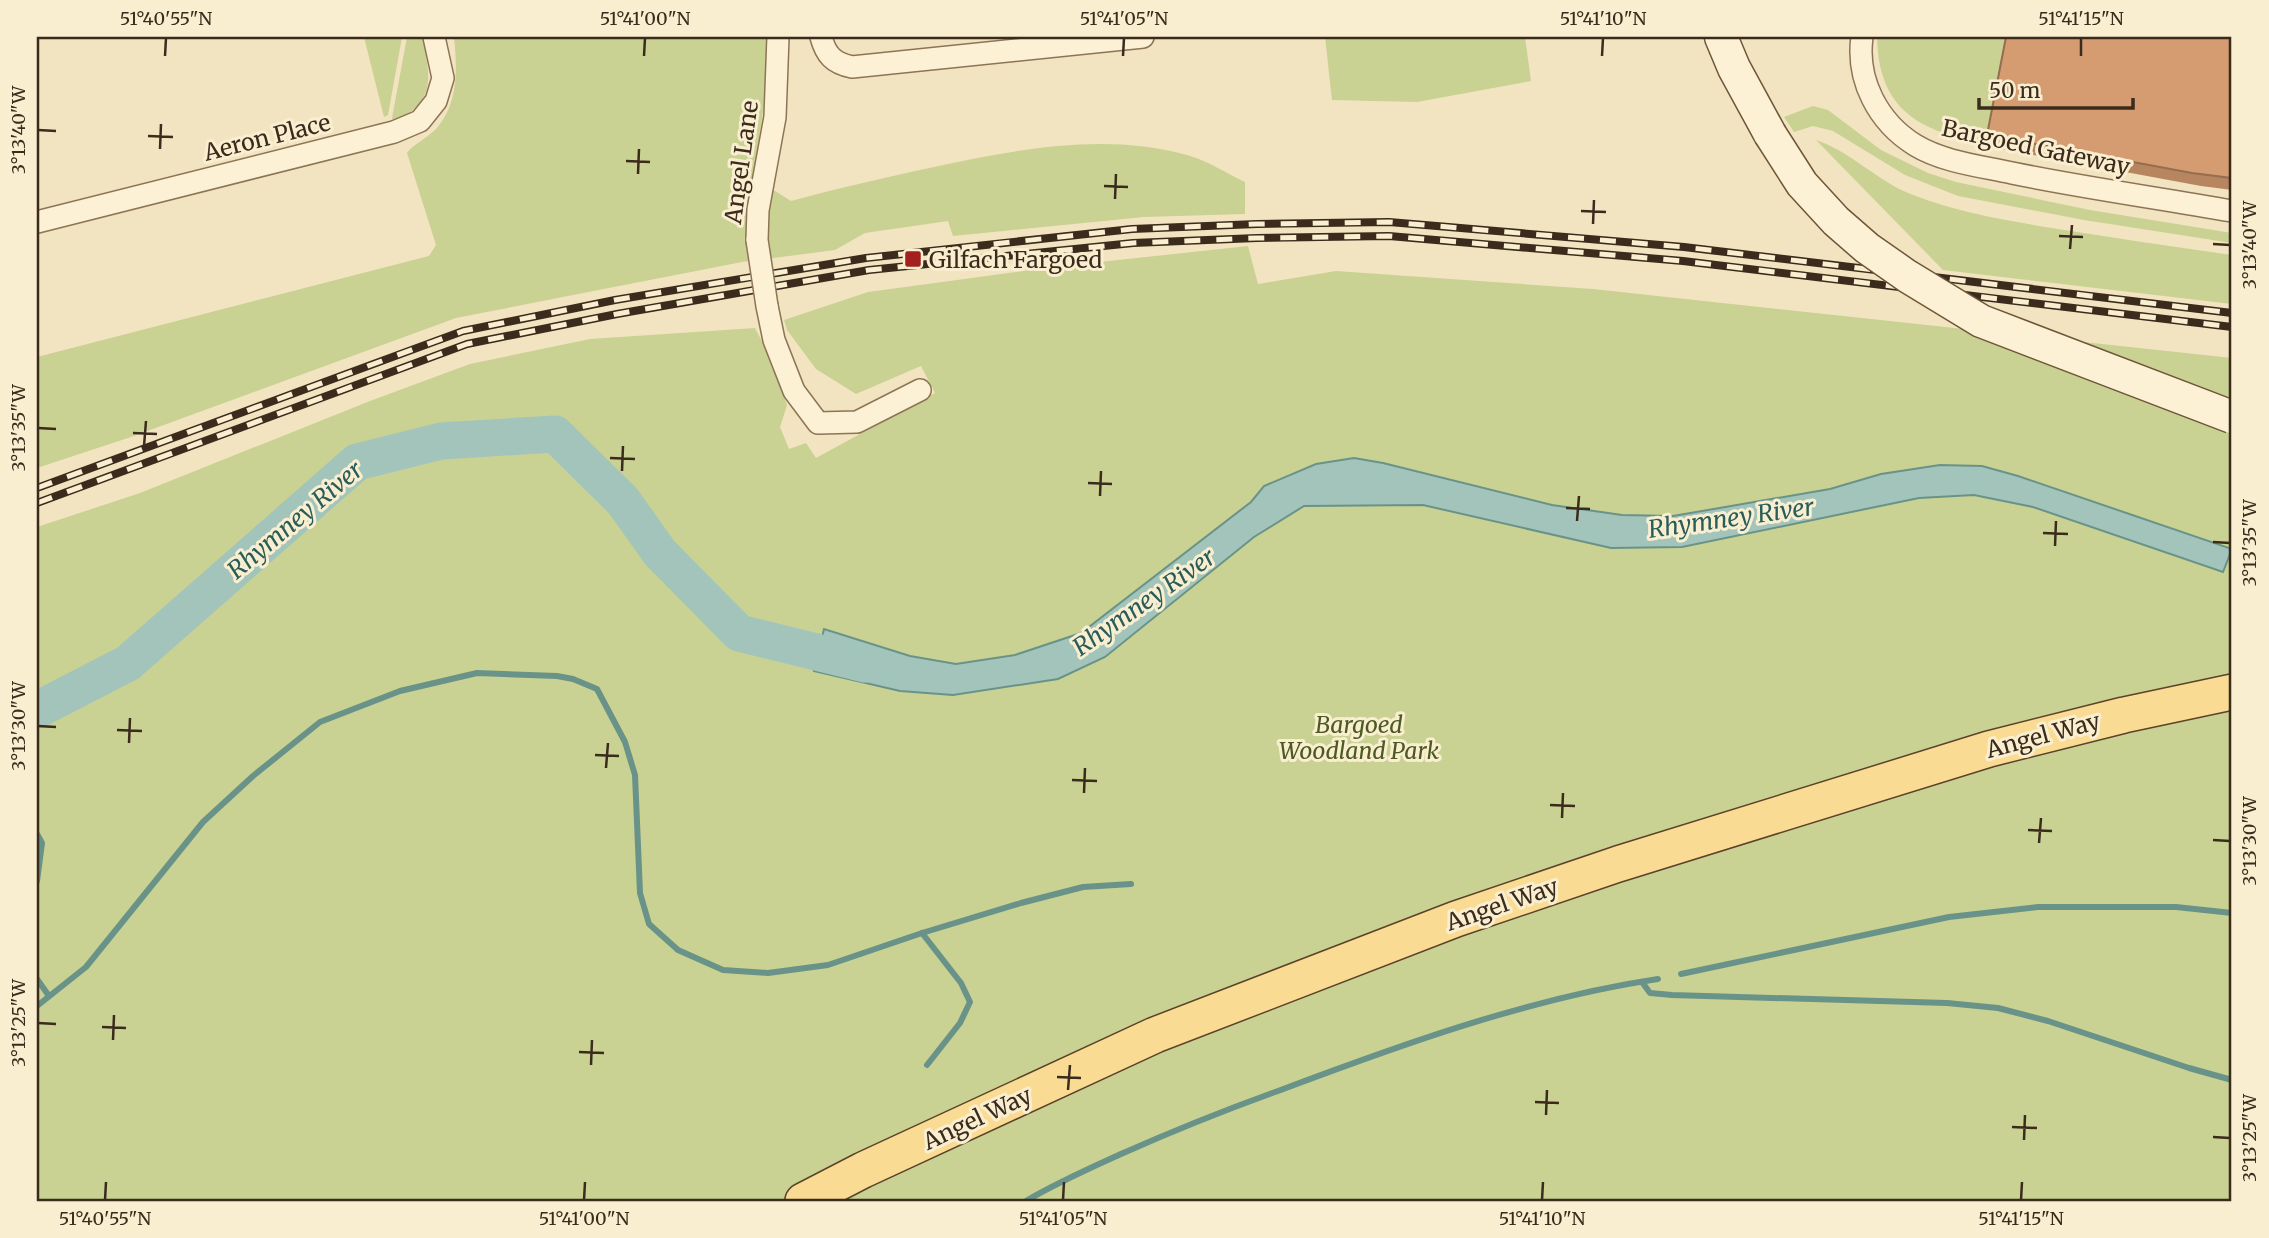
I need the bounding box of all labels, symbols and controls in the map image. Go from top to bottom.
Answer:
text: 51°40'55"N [120,7,212,30]
text: 51°41'00"N [600,7,690,30]
text: 51°41'05"N [1080,7,1168,30]
text: 51°41'10"N [1560,7,1646,30]
text: 51°41'15"N [2038,7,2124,30]
scale bar [1979,66,2132,110]
text: 50 m [1989,77,2040,104]
text: 3°13'40"W [7,85,30,174]
street label: Angel Lane [718,99,764,226]
street label: Aeron Place [200,107,333,167]
street label: Bargoed Gateway [1939,113,2133,181]
text: 3°13'40"W [2238,200,2261,289]
place label: Gilfach Fargoed [929,245,1102,274]
marker: Gilfach Fargoed [903,249,923,269]
text: 3°13'35"W [7,383,30,472]
water label: Rhymney River [221,454,370,586]
water label: Rhymney River [1646,491,1817,545]
text: 3°13'35"W [2238,498,2261,587]
water label: Rhymney River [1067,541,1222,663]
text: 3°13'30"W [7,680,30,771]
street label: Angel Way [1982,706,2104,764]
park label: Bargoed Woodland Park [1279,710,1439,765]
text: 3°13'30"W [2238,795,2261,886]
street label: Angel Way [1441,871,1563,937]
text: 3°13'25"W [7,978,30,1067]
street label: Angel Way [917,1080,1037,1156]
text: 3°13'25"W [2238,1093,2261,1182]
text: 51°40'55"N [59,1207,151,1230]
text: 51°41'00"N [539,1207,629,1230]
text: 51°41'05"N [1019,1207,1107,1230]
text: 51°41'10"N [1499,1207,1585,1230]
text: 51°41'15"N [1978,1207,2064,1230]

